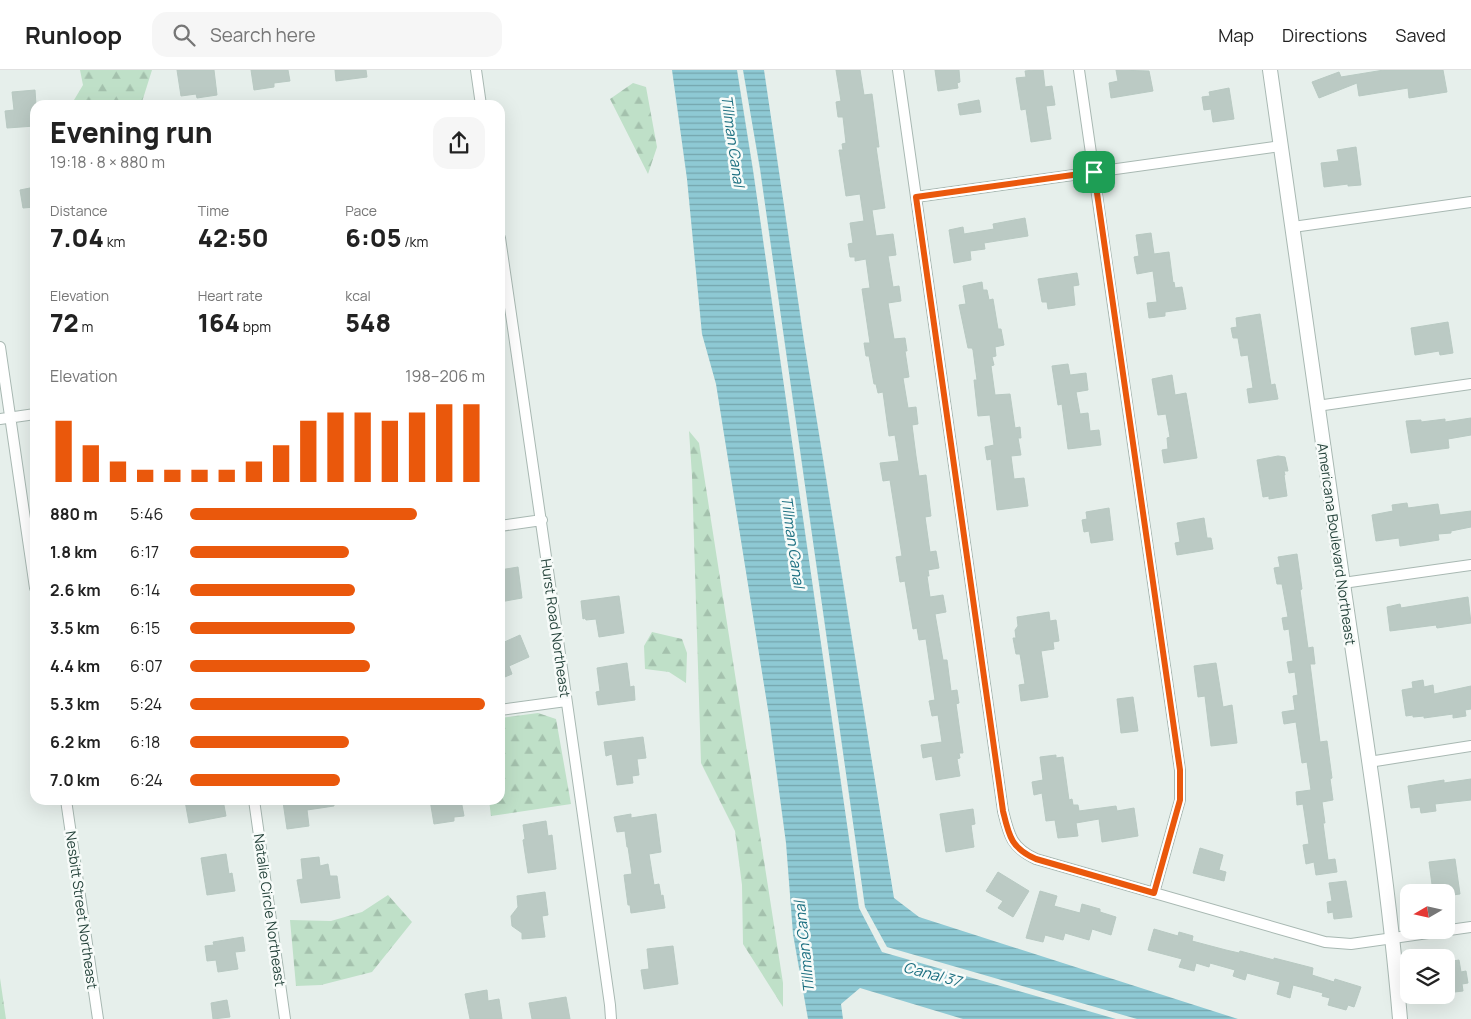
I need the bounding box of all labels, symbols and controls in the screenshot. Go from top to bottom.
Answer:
search box [152,12,502,57]
text: Runloop [25,18,122,51]
icon: search [170,21,198,49]
text: Search here [210,22,316,48]
text: Map [1218,23,1254,47]
text: Directions [1282,23,1367,47]
text: Saved [1395,23,1446,47]
water label: Tillman Canal [716,94,750,191]
text: Evening run [50,113,213,151]
button: share [433,117,485,169]
text: 19:18 · 8 × 880 m [50,151,165,173]
pin [1073,151,1115,193]
icon: arrive [1080,158,1108,186]
text: Distance [50,201,107,220]
text: Time [198,201,229,220]
text: Pace [345,201,377,220]
text: 7.04 [50,220,104,255]
text: 42:50 [198,220,269,255]
text: 6:05 [345,220,401,255]
text: km [104,232,125,251]
text: /km [401,232,428,251]
text: Elevation [50,286,109,305]
text: Heart rate [198,286,263,305]
text: kcal [345,286,371,305]
text: 72 [50,305,79,340]
text: 164 [198,305,240,340]
text: 548 [345,305,391,340]
text: m [79,317,93,336]
text: bpm [240,317,271,336]
text: Elevation [50,365,118,387]
text: 198–206 m [405,365,485,387]
street label: Americana Boulevard Northeast [1313,442,1361,647]
water label: Tillman Canal [776,495,810,592]
text: 880 m [50,503,98,525]
text: 5:46 [130,503,163,525]
text: 1.8 km [50,541,97,563]
text: 6:17 [130,541,159,563]
street label: Hurst Road Northeast [537,557,575,699]
text: 2.6 km [50,579,101,601]
text: 6:14 [130,579,160,601]
text: 3.5 km [50,617,100,639]
text: 6:15 [130,617,160,639]
text: 4.4 km [50,655,100,677]
text: 6:07 [130,655,163,677]
text: 5.3 km [50,693,100,715]
text: 5:24 [130,693,162,715]
text: 6.2 km [50,731,101,753]
text: 6:18 [130,731,160,753]
text: 7.0 km [50,769,100,791]
text: 6:24 [130,769,163,791]
street label: Nesbitt Street Northeast [62,830,103,991]
street label: Natalie Circle Northeast [250,832,290,988]
north arrow [1400,884,1455,939]
map controls [1400,884,1455,1004]
water label: Tillman Canal [788,898,819,994]
button: layers [1400,949,1455,1004]
water label: Canal 37 [901,956,965,992]

